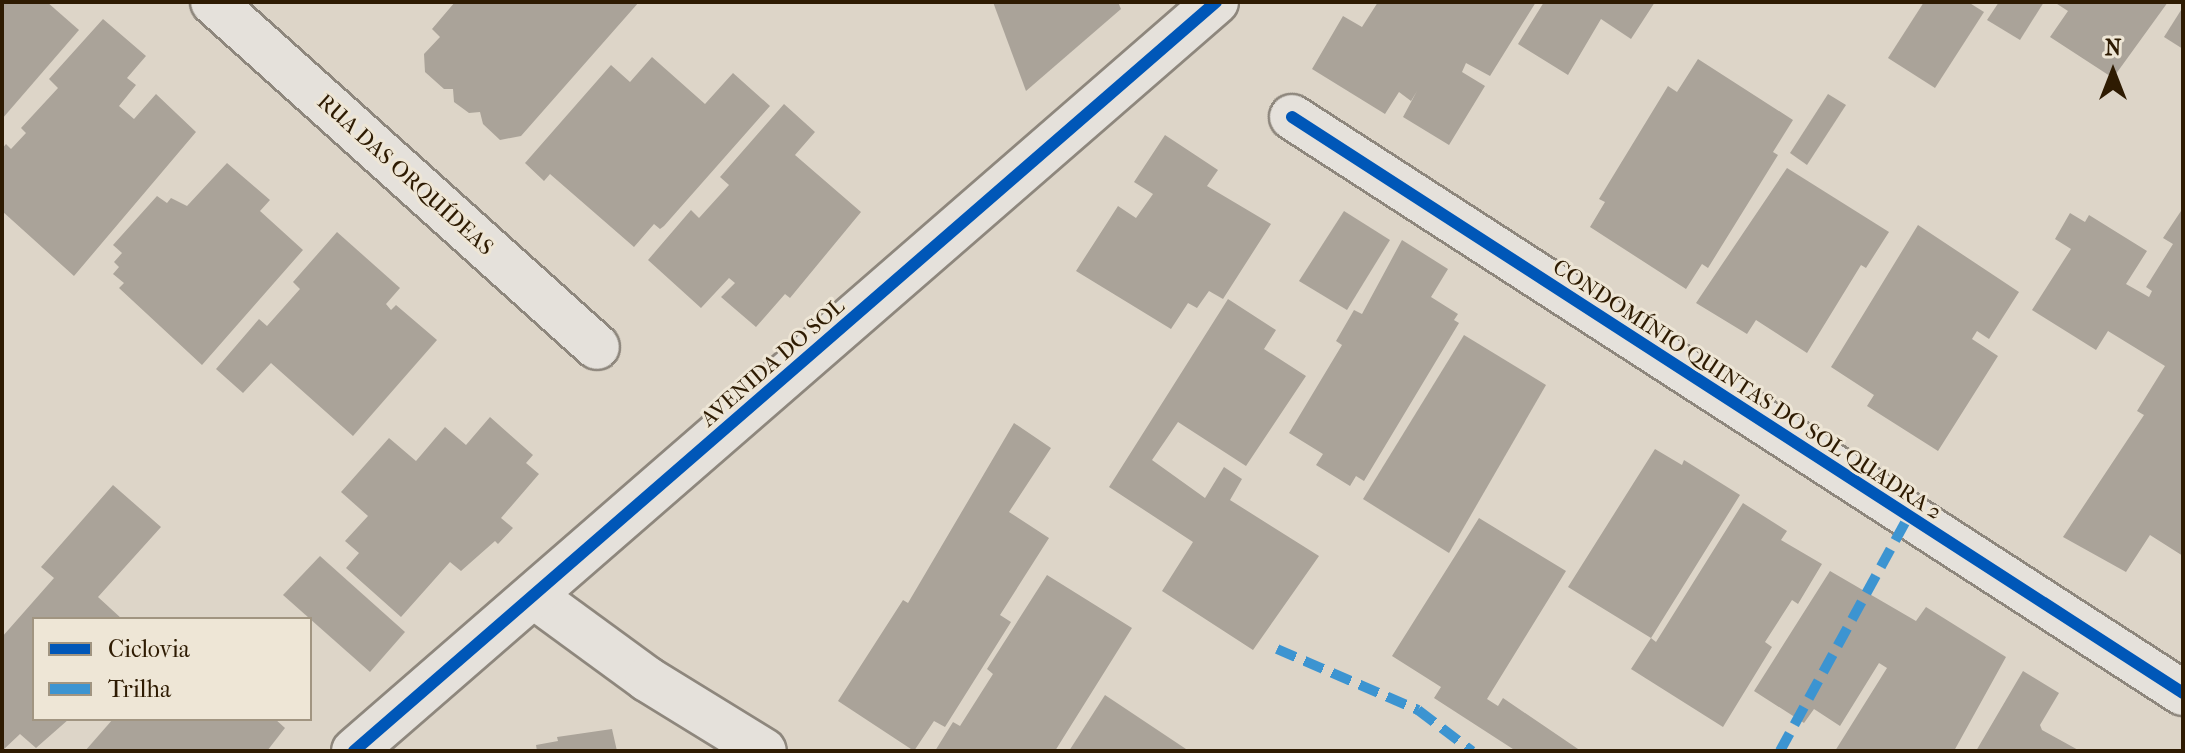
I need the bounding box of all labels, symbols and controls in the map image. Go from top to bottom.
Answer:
north arrow [2073,32,2153,112]
text: N [2105,35,2121,61]
street label: RUA DAS ORQUÍDEAS [311,89,499,261]
street label: CONDOMÍNIO QUINTAS DO SOL QUADRA 2 [1548,254,1946,526]
street label: AVENIDA DO SOL [696,293,850,433]
legend [32,617,312,721]
text: Ciclovia [108,635,190,663]
text: Trilha [108,675,171,703]

